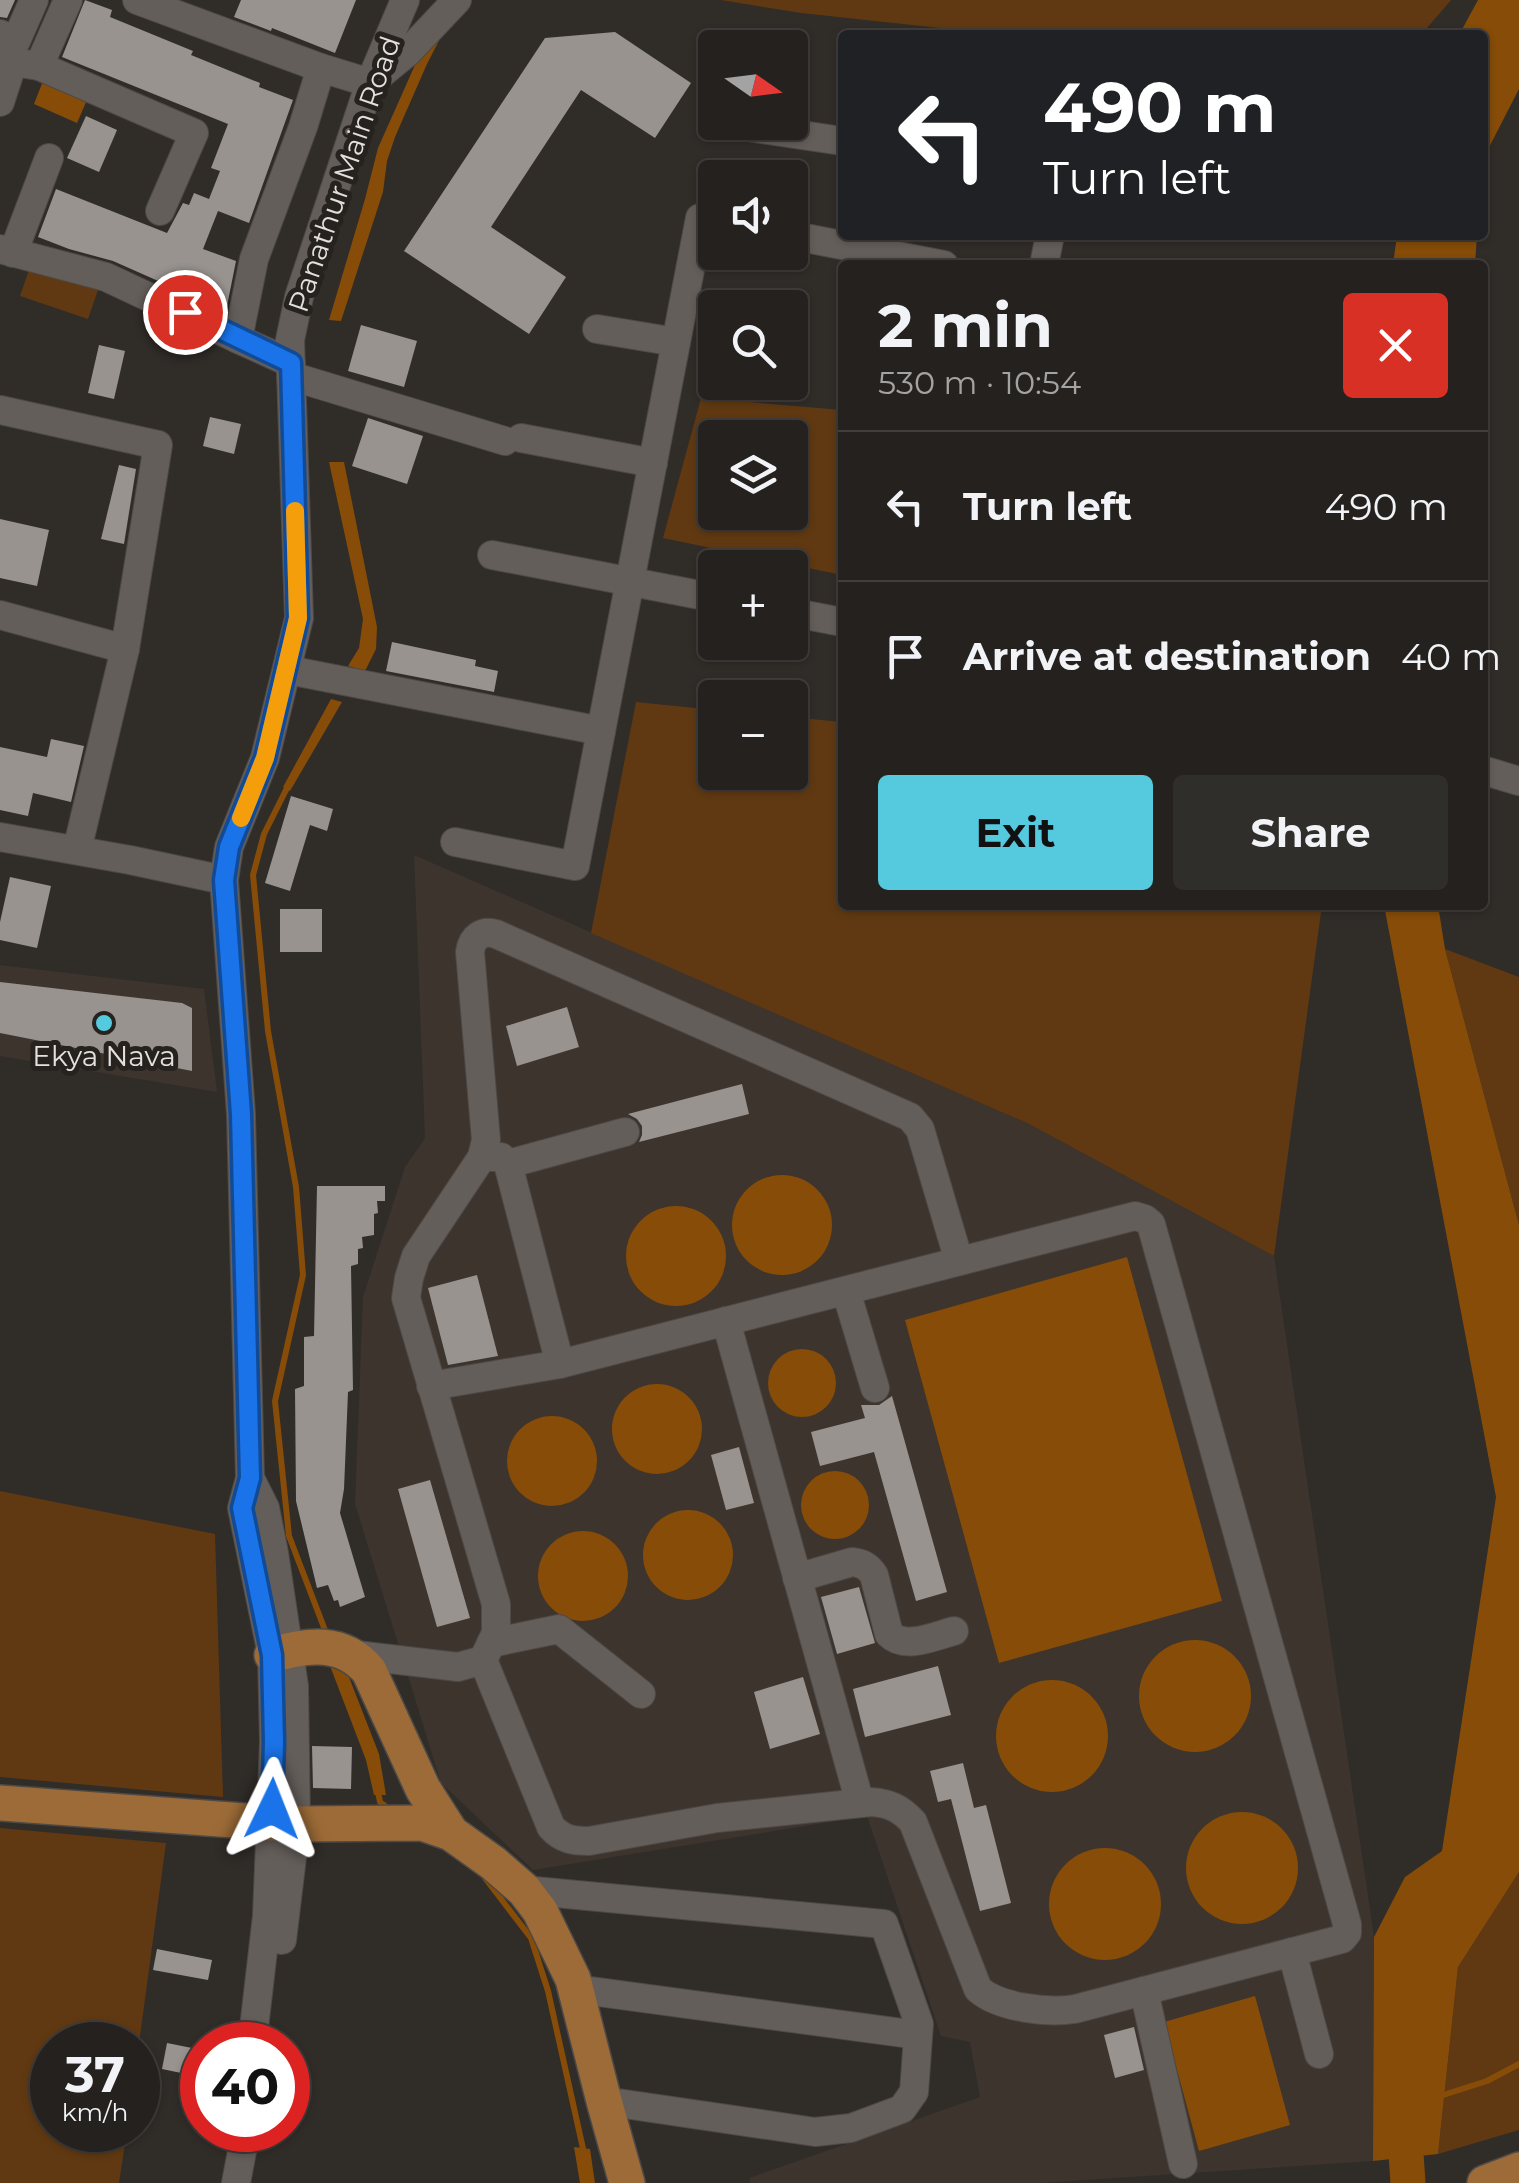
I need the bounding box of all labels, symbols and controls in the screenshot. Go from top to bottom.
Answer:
north arrow [698,30,808,140]
map controls [698,30,808,790]
street label: Panathur Main Road [281,32,407,316]
text: 490 m [1043,64,1276,150]
icon: left [878,70,1008,200]
text: Turn left [1043,150,1231,205]
button: sound [698,160,808,270]
pin [143,270,228,355]
icon: arrive [158,285,213,340]
text: 2 min [878,289,1053,362]
button: search [698,290,808,400]
button: close [1343,293,1448,398]
text: 530 m · 10:54 [878,363,1081,402]
button: layers [698,420,808,530]
icon: left [878,479,933,534]
text: Turn left [963,483,1132,530]
text: 490 m [1325,483,1448,530]
button: + [698,550,808,660]
icon: arrive [878,629,933,684]
text: Arrive at destination [963,633,1371,680]
text: 40 m [1401,633,1501,680]
button: − [698,680,808,790]
button: Exit [878,775,1153,890]
button: Share [1173,775,1448,890]
marker: Ekya Nava [93,1012,115,1034]
place label: Ekya Nava [32,1039,176,1073]
position arrow [220,1757,324,1861]
speed limit sign: 40 [180,2022,310,2152]
text: 37 [65,2044,125,2105]
text: km/h [62,2097,128,2127]

